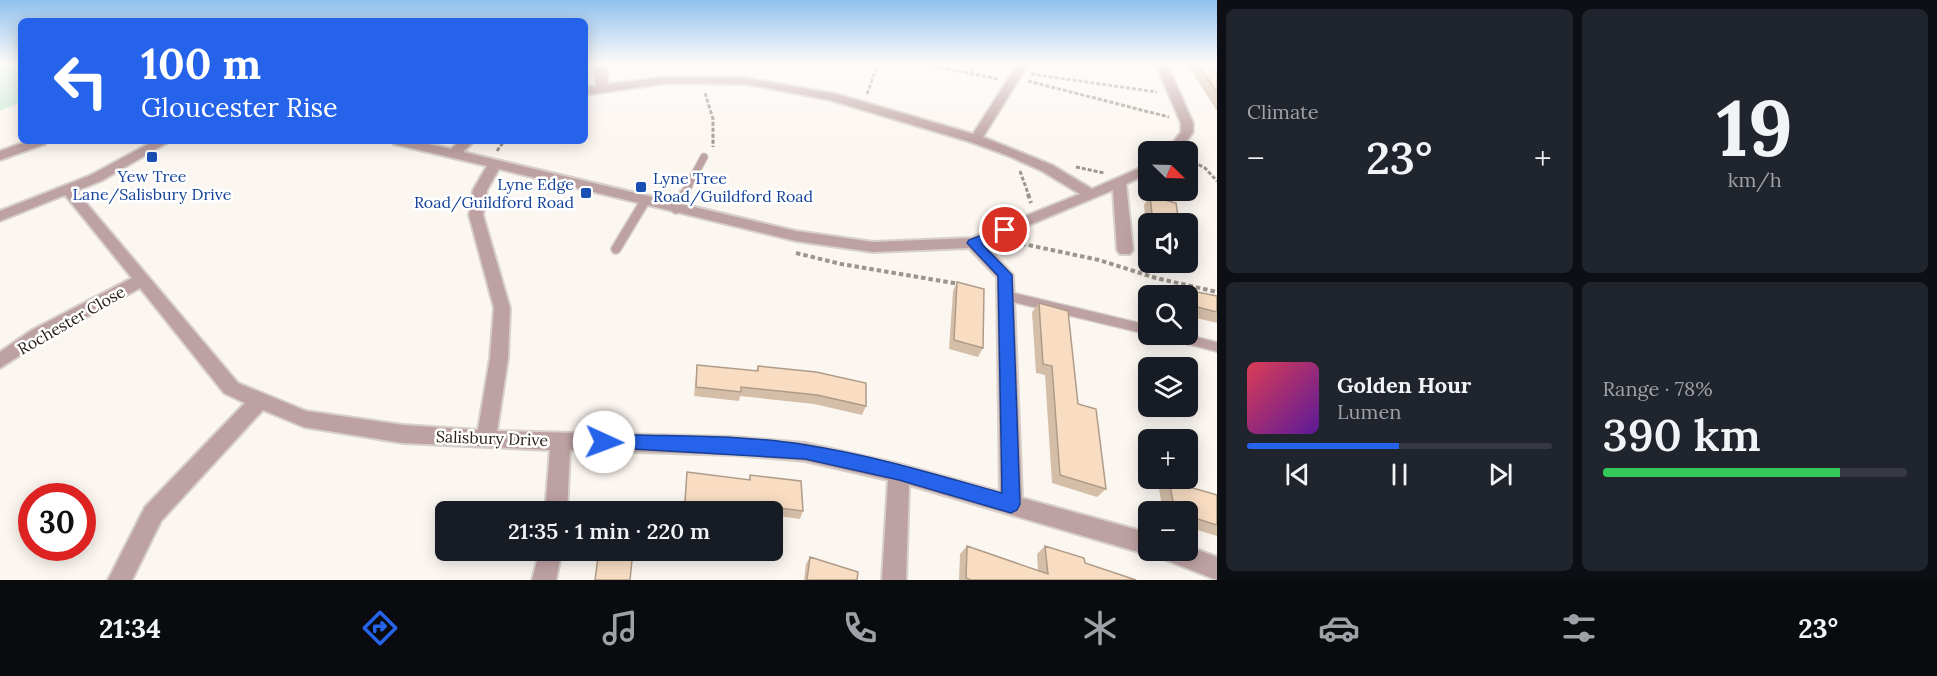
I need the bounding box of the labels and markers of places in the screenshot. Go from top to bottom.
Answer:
marker: Yew Tree Lane/Salisbury Drive [145,150,159,164]
place label: Yew Tree Lane/Salisbury Drive [73,166,232,205]
place label: Lyne Tree Road/Guildford Road [653,168,814,207]
place label: Lyne Edge Road/Guildford Road [414,174,574,213]
marker: Lyne Tree Road/Guildford Road [634,180,648,194]
marker: Lyne Edge Road/Guildford Road [579,186,593,200]
pin [979,204,1030,255]

